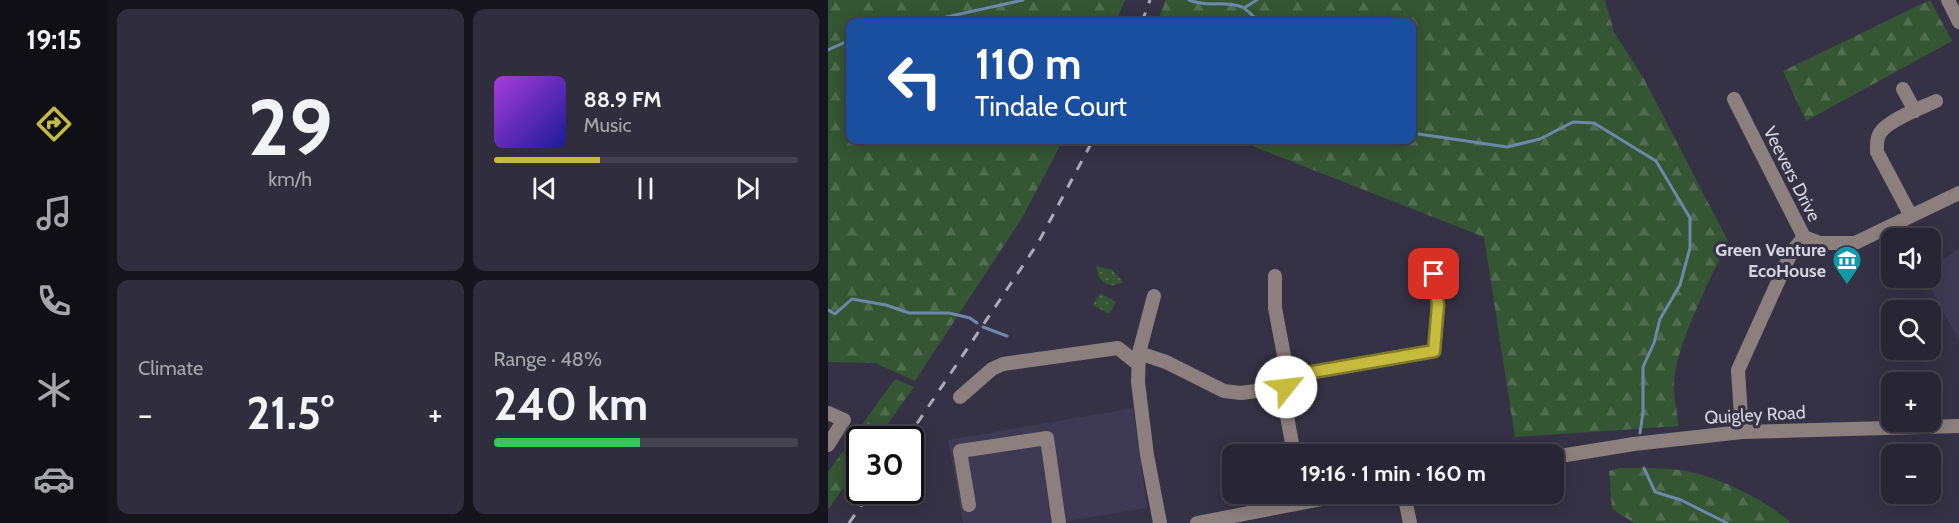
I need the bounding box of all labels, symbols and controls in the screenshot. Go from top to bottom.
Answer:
text: 19:15 [26,23,82,56]
text: 110 m [975,38,1082,90]
icon: left [876,42,954,120]
text: 29 [248,80,333,175]
text: 88.9 FM [584,86,661,113]
text: Tindale Court [975,90,1127,123]
icon: directions [33,103,75,145]
text: Music [584,113,632,137]
street label: Veevers Drive [1759,123,1825,225]
text: km/h [268,167,312,191]
icon: previous [528,172,561,205]
icon: pause [629,172,662,205]
icon: next [731,172,764,205]
icon: music [33,192,75,234]
map controls [1881,228,1941,504]
button: sound [1881,228,1941,288]
place label: Green Venture EcoHouse [1715,239,1826,282]
museum icon: Green Venture EcoHouse [1831,244,1863,286]
pin [1408,248,1459,299]
icon: arrive [1417,257,1450,290]
icon: phone [33,280,75,322]
button: search [1881,300,1941,360]
text: Range · 48% [494,347,602,371]
position arrow [1254,355,1318,419]
text: Climate [138,356,203,380]
icon: climate [33,369,75,411]
button: + [1881,372,1941,432]
text: 240 km [494,377,648,431]
text: 21.5° [246,386,334,440]
text: − [138,394,153,434]
text: + [428,394,442,434]
street label: Quigley Road [1704,401,1806,429]
speed limit sign: 30 [846,426,924,504]
button: − [1881,444,1941,504]
icon: car [33,458,75,500]
text: 19:16 · 1 min · 160 m [1300,460,1486,487]

